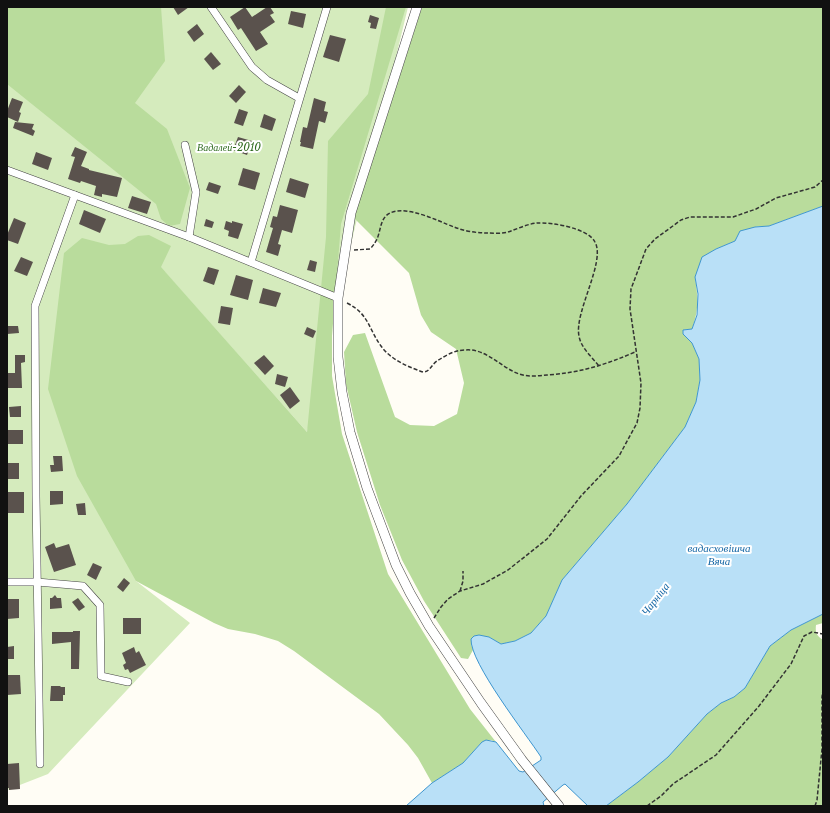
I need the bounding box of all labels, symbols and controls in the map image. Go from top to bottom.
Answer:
park label: Вадалей-2010 [197,141,261,154]
water label: вадасховішча Вяча [688,541,751,568]
water label: Чарніца [638,579,673,618]

